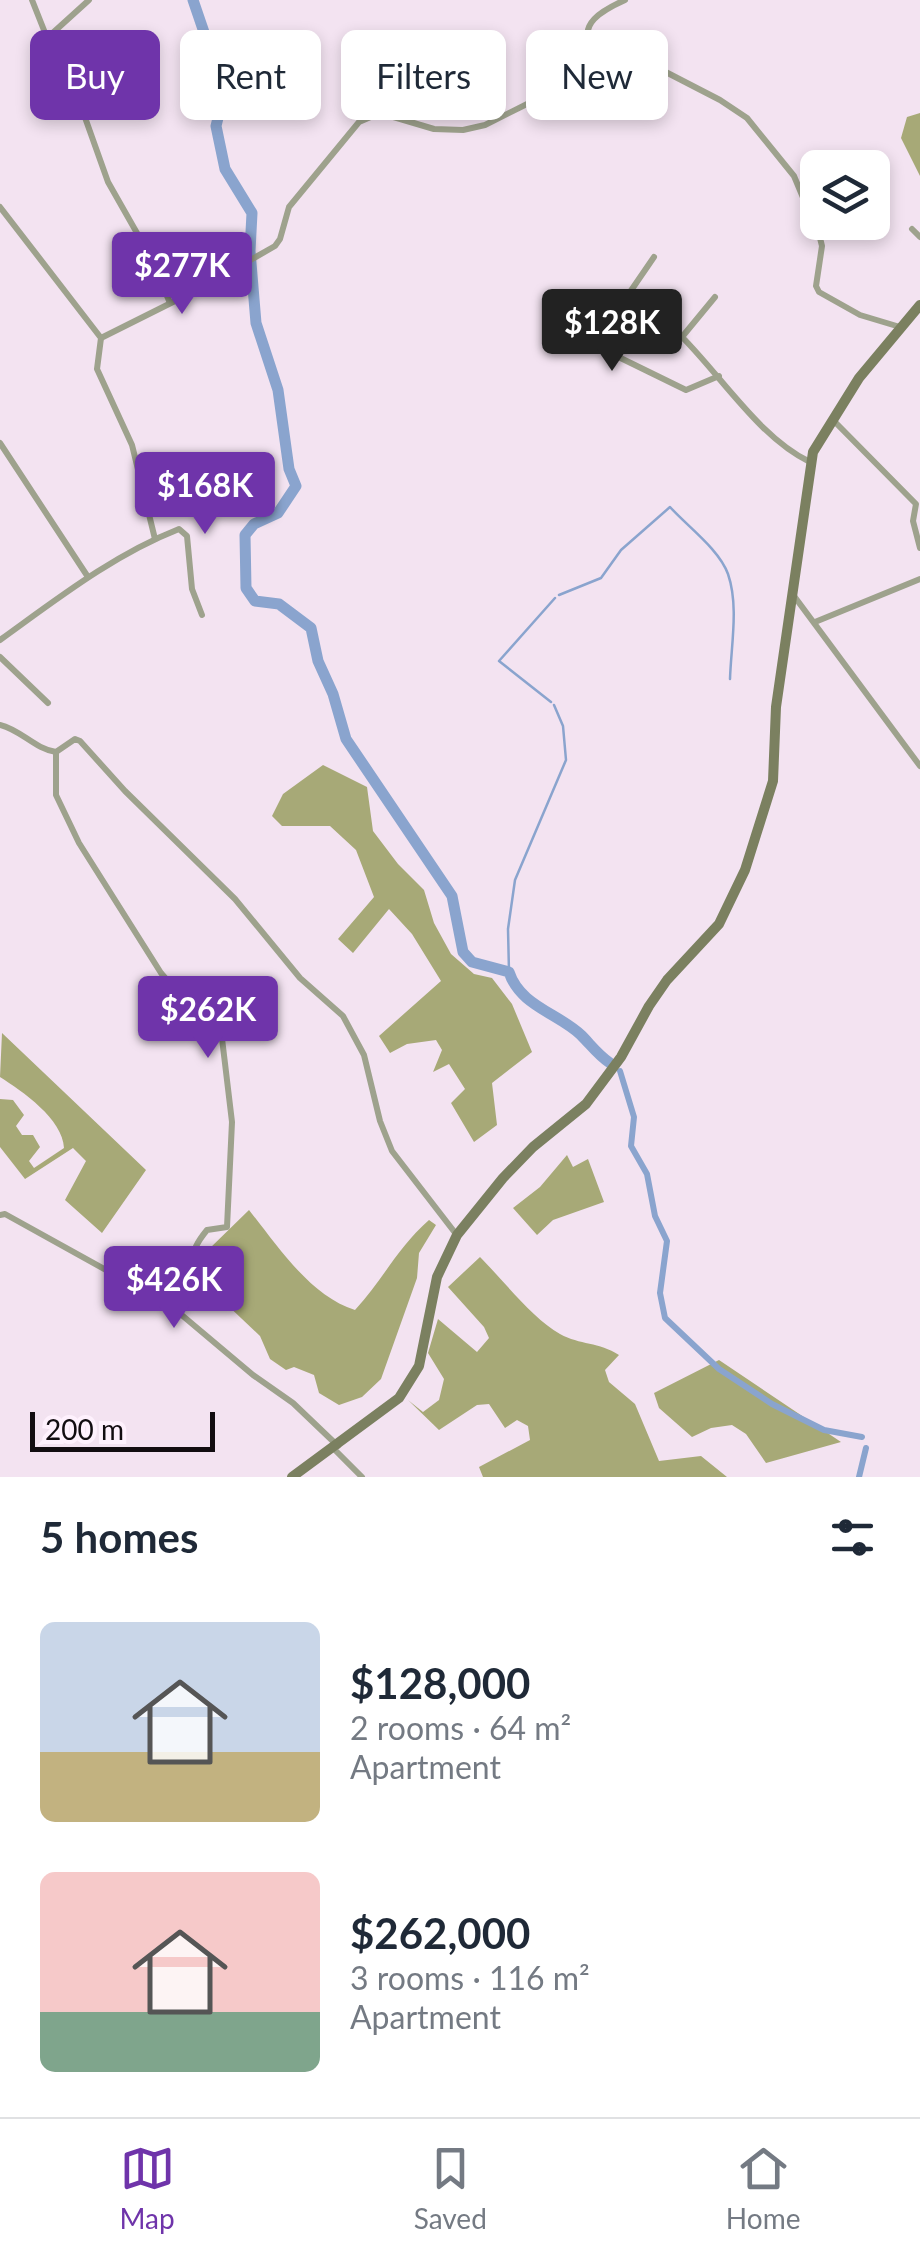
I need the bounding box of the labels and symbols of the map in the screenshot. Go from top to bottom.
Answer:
pin: $277K [112,232,252,317]
pin: $128K [542,289,682,374]
pin: $168K [135,452,275,537]
pin: $262K [138,976,278,1061]
pin: $426K [104,1246,244,1331]
scale bar [30,1407,215,1452]

